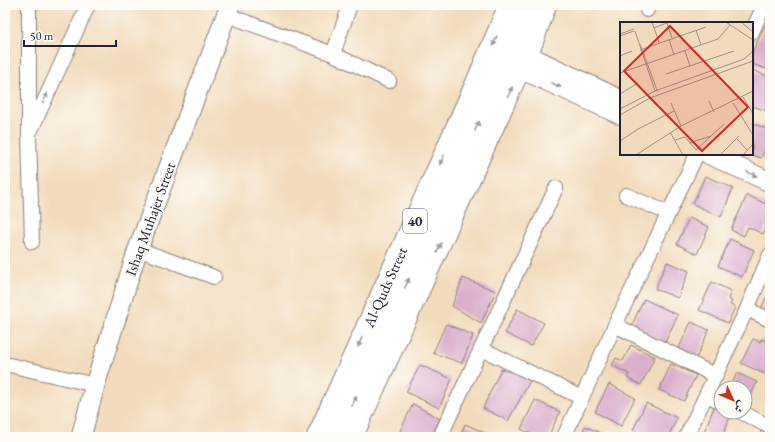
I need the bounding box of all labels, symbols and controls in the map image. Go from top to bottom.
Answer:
scale bar [24,22,116,48]
inset map [620,22,753,155]
text: 50 m [30,28,54,44]
one-way arrow [491,35,497,47]
one-way arrow [551,82,562,88]
one-way arrow [507,86,513,97]
one-way arrow [42,92,48,104]
one-way arrow [474,120,480,131]
one-way arrow [439,154,445,166]
street label: Ishaq Muhajer Street [121,159,179,278]
one-way arrow [746,171,758,177]
road number: 40 [403,209,427,233]
one-way arrow [436,243,442,254]
street label: Al-Quds Street [358,244,411,331]
one-way arrow [404,277,410,288]
one-way arrow [357,337,363,348]
north arrow [713,380,753,420]
one-way arrow [351,396,357,407]
text: ش [731,398,749,416]

